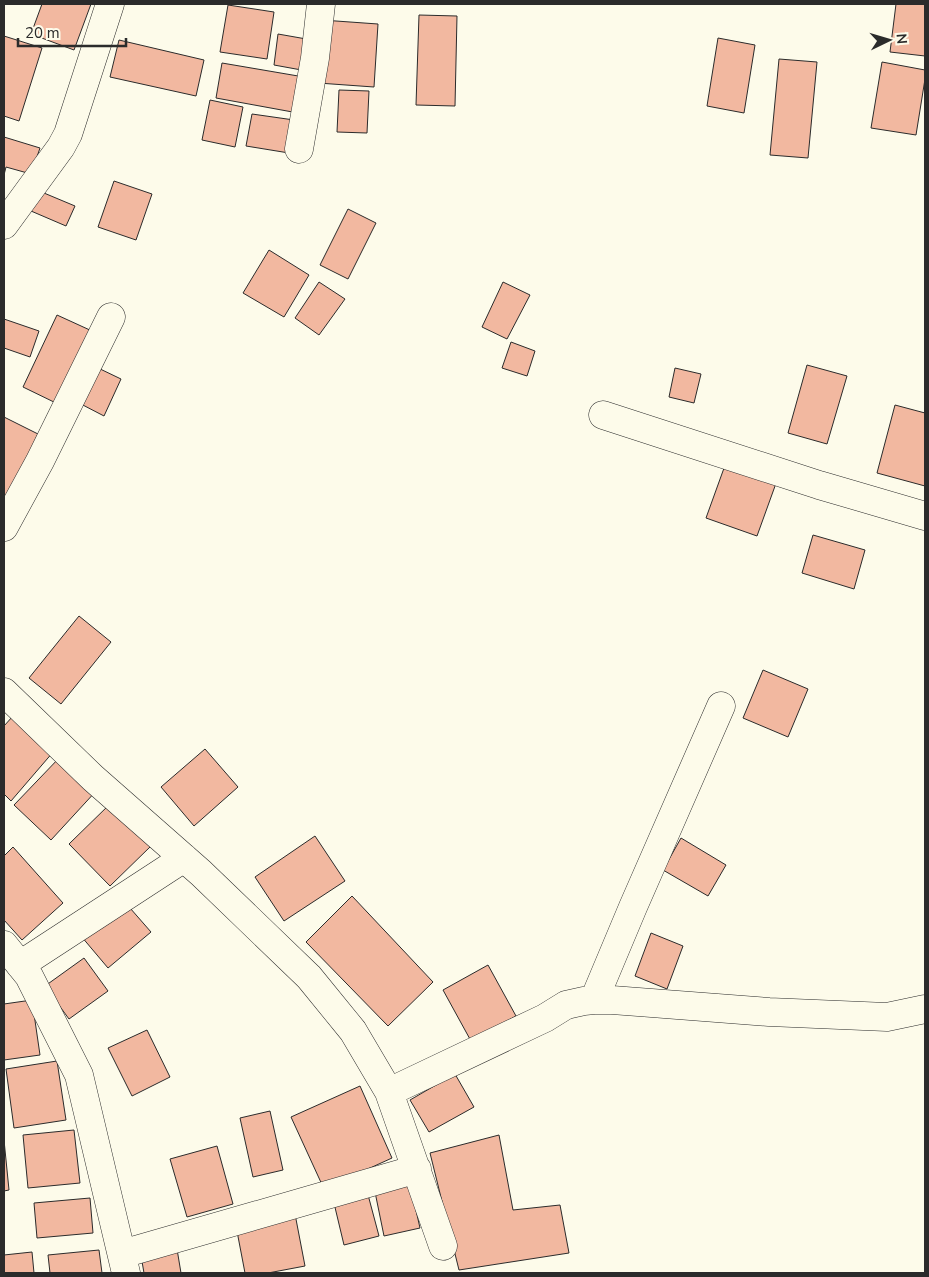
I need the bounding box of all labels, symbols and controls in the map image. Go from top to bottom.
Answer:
scale bar [18,15,125,47]
north arrow [864,15,914,65]
text: 20 m [25,23,60,43]
text: N [892,33,911,45]

